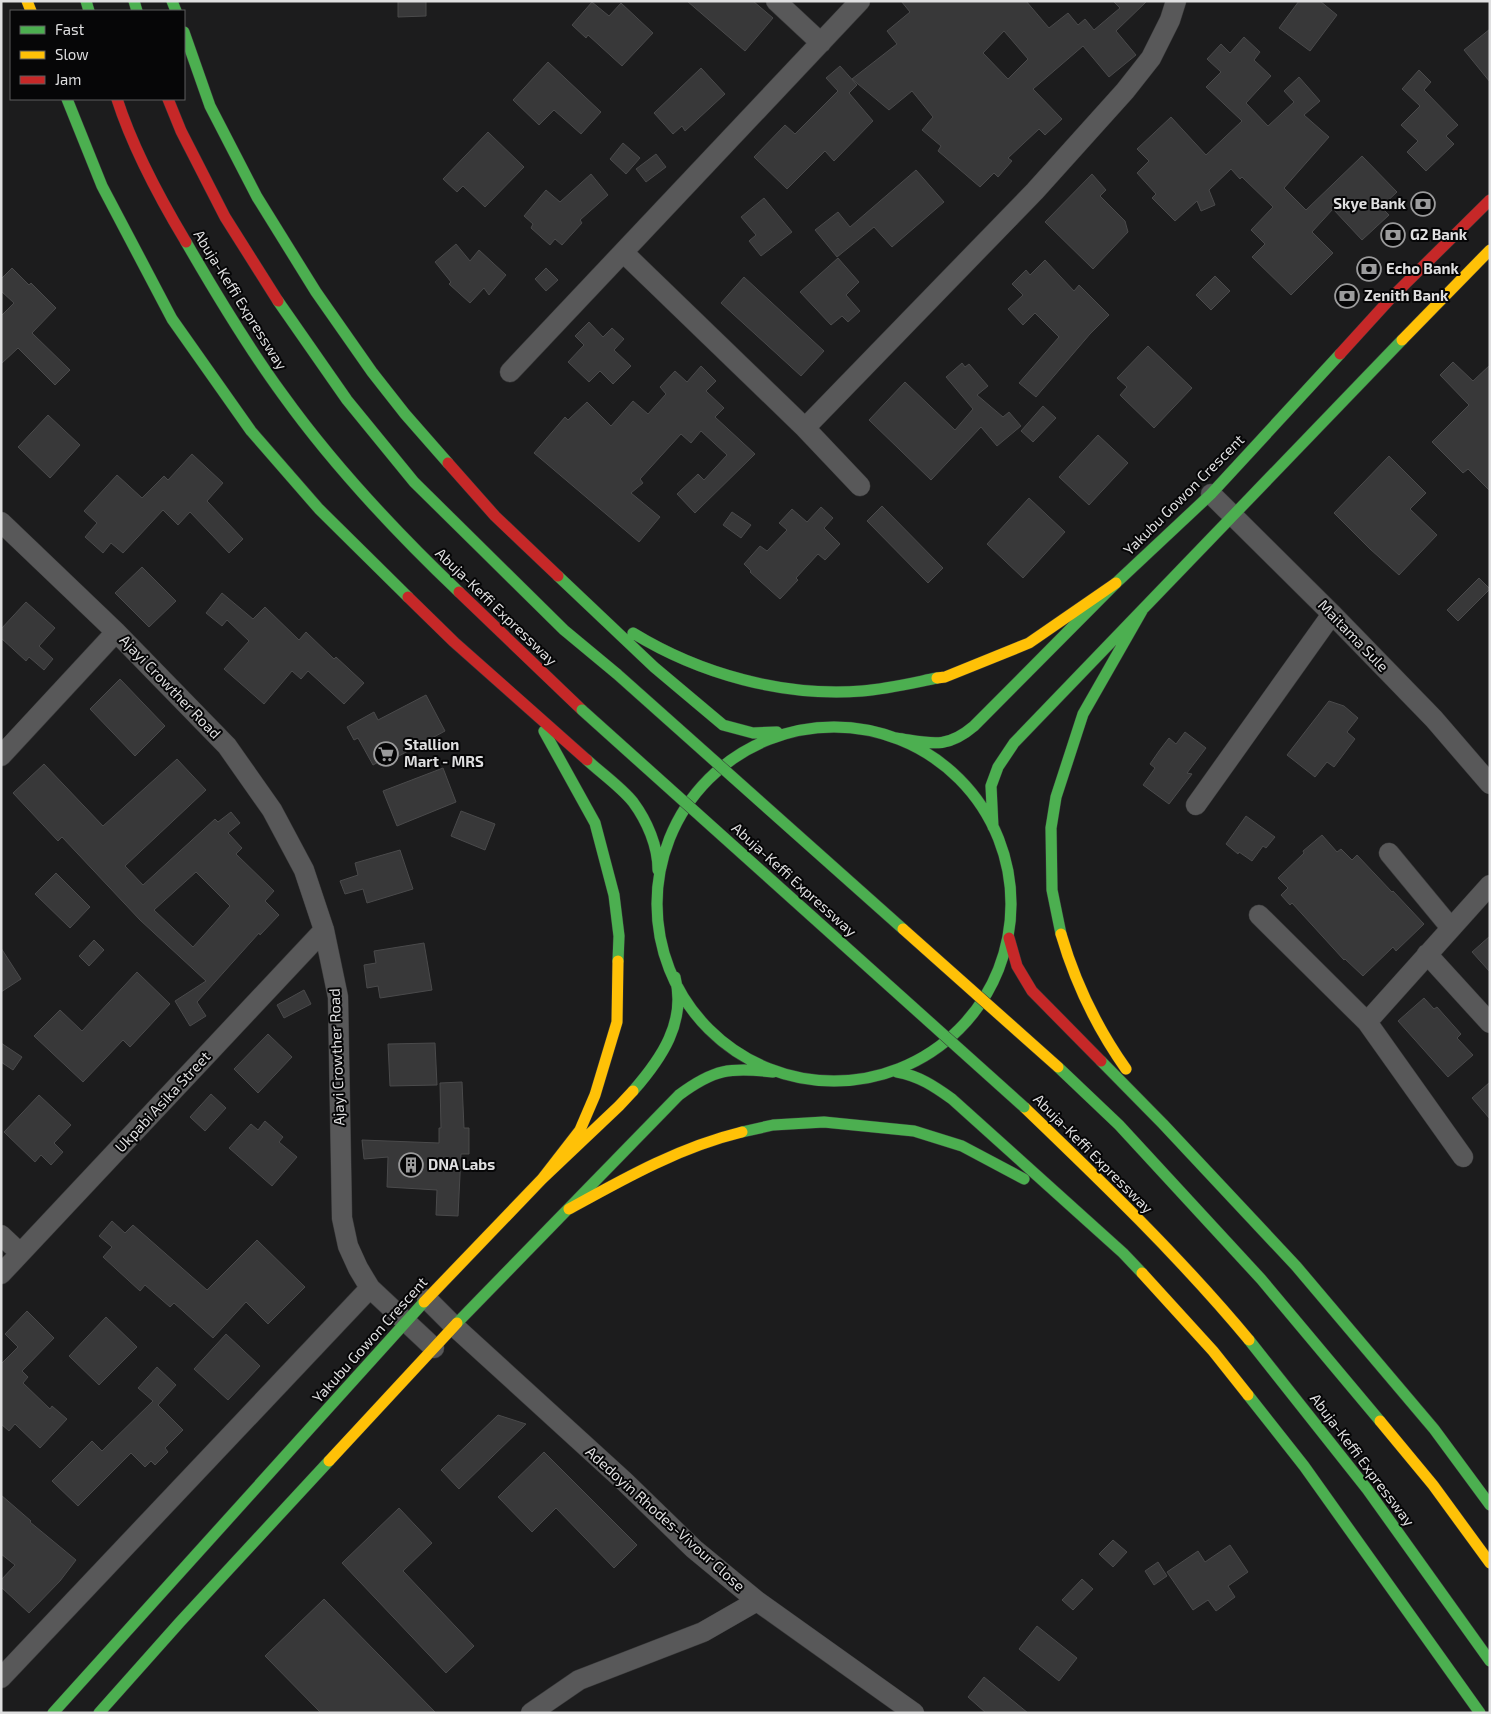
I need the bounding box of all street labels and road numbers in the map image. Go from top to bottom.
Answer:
street label: Abuja-Keffi Expressway [190,226,291,373]
street label: Yakubu Gowon Crescent [1119,430,1248,558]
street label: Abuja-Keffi Expressway [432,544,561,670]
street label: Maitama Sule [1315,596,1393,675]
street label: Ajayi Crowther Road [116,631,225,743]
street label: Abuja-Keffi Expressway [728,818,861,941]
street label: Ajayi Crowther Road [325,988,348,1126]
street label: Ukpabi Asika Street [111,1047,214,1156]
street label: Abuja-Keffi Expressway [1029,1090,1157,1218]
street label: Yakubu Gowon Crescent [308,1272,431,1406]
street label: Abuja-Keffi Expressway [1306,1389,1419,1530]
street label: Adedoyin Rhodes-Vivour Close [582,1442,749,1595]

